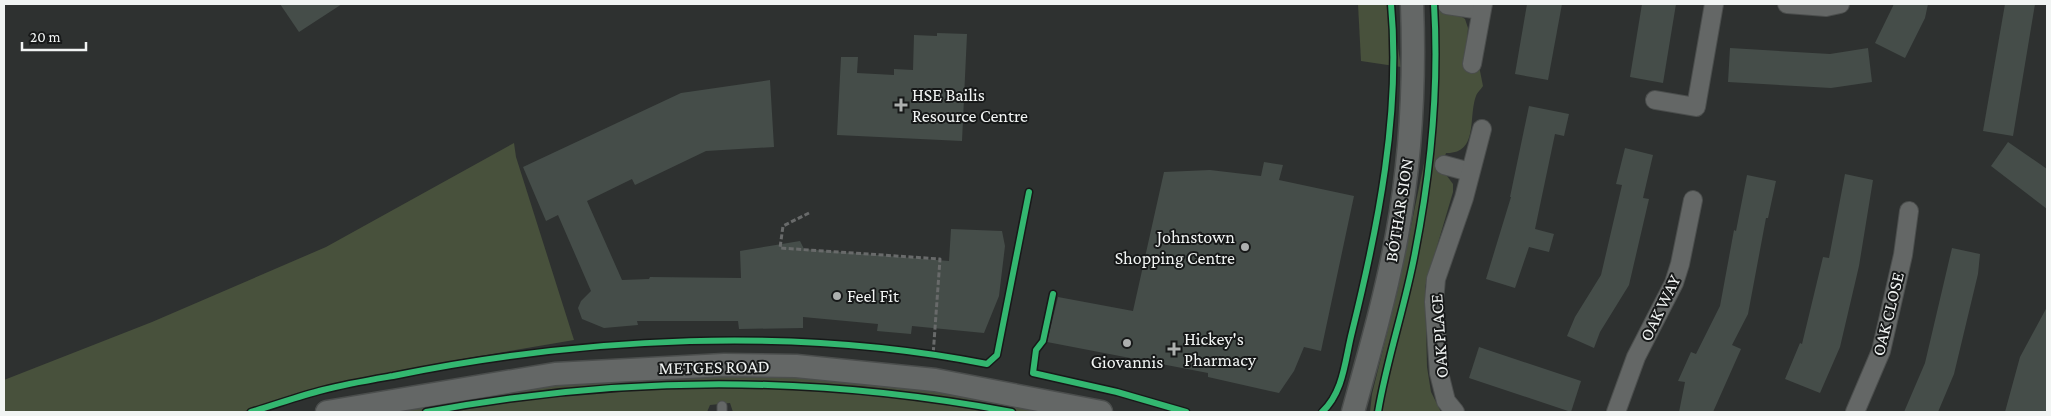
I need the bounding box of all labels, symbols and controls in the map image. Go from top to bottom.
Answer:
scale bar [22,20,86,52]
text: 20 m [30,29,61,45]
place label: HSE Bailis Resource Centre [912,85,1028,126]
marker: HSE Bailis Resource Centre [894,98,908,112]
street label: BÓTHAR SION [1381,157,1417,263]
place label: Johnstown Shopping Centre [1115,227,1235,268]
marker: Johnstown Shopping Centre [1239,241,1251,253]
street label: OAK CLOSE [1868,270,1908,358]
street label: OAK WAY [1635,271,1685,344]
place label: Feel Fit [847,286,900,306]
marker: Feel Fit [831,290,843,302]
street label: OAK PLACE [1426,293,1452,379]
place label: Hickey's Pharmacy [1184,329,1257,370]
marker: Giovannis [1121,337,1133,349]
marker: Hickey's Pharmacy [1168,343,1180,355]
place label: Giovannis [1091,352,1163,372]
street label: METGES ROAD [658,356,770,378]

